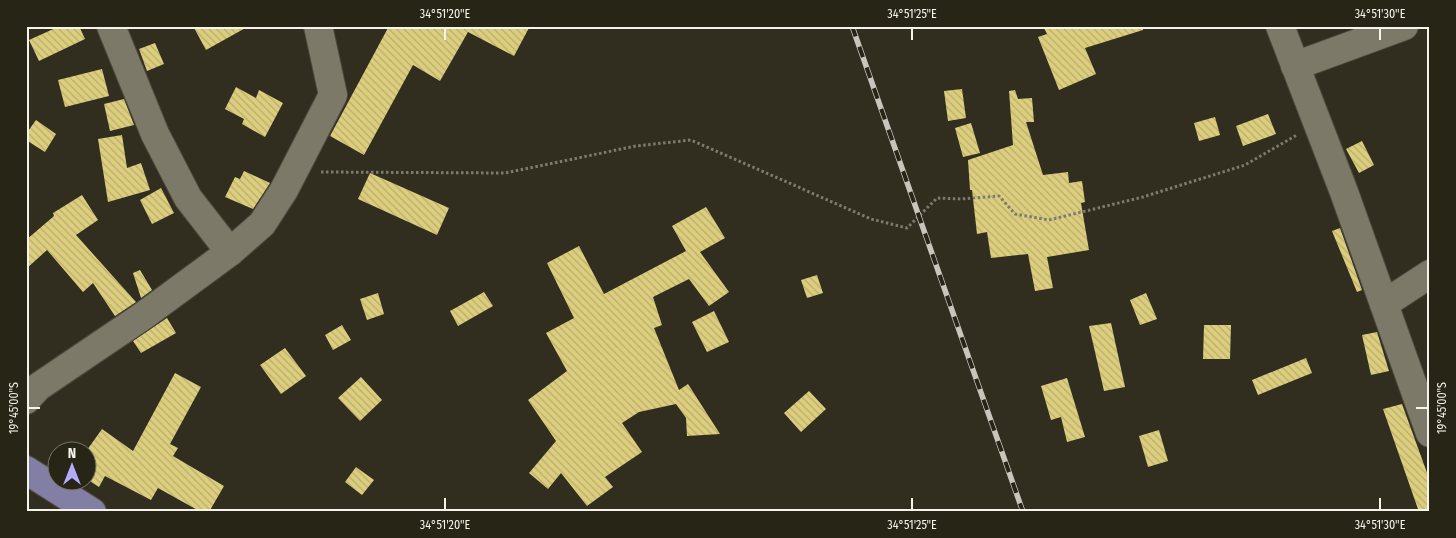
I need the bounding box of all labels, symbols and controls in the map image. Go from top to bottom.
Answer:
text: 34°51'20"E [420,7,471,21]
text: 34°51'25"E [887,7,937,21]
text: 34°51'30"E [1355,7,1406,21]
text: 19°45'00"S [7,382,21,434]
text: 19°45'00"S [1435,382,1449,434]
north arrow [48,440,98,490]
text: N [68,445,76,462]
text: 34°51'20"E [420,518,471,532]
text: 34°51'25"E [887,518,937,532]
text: 34°51'30"E [1355,518,1406,532]

